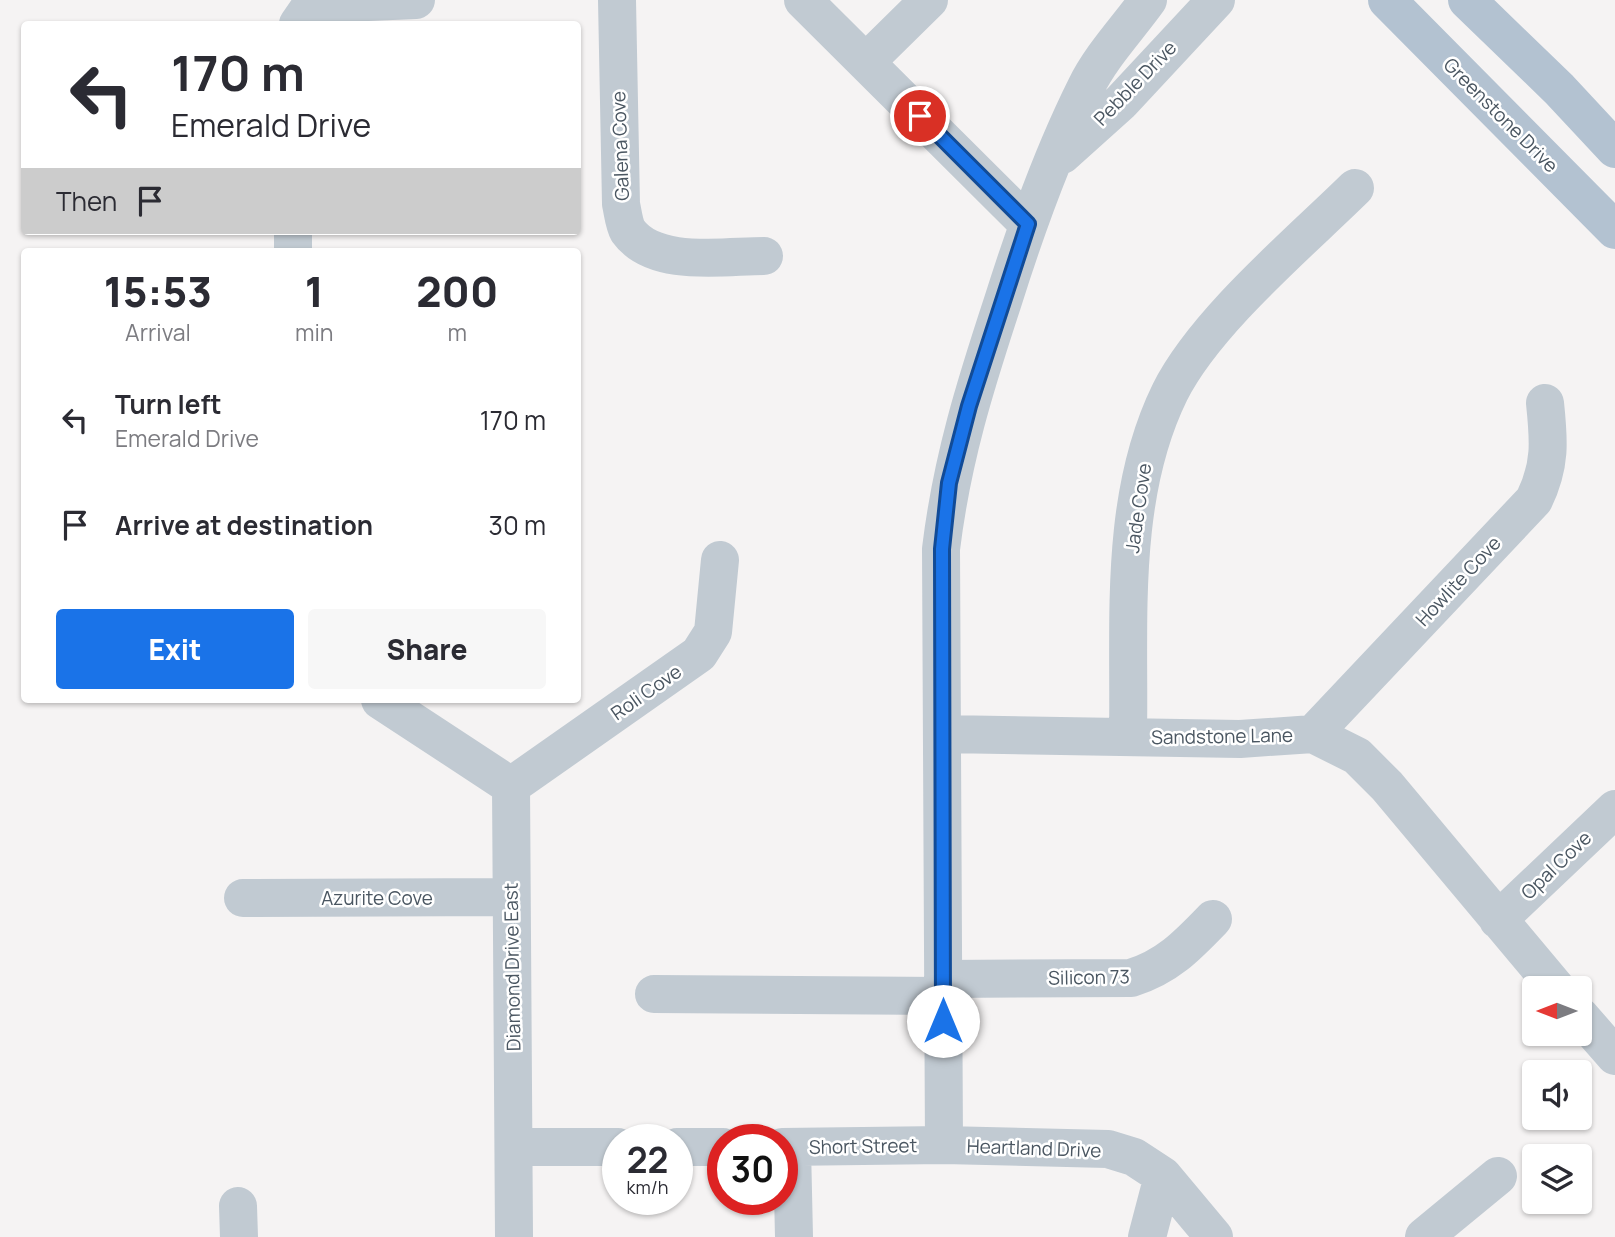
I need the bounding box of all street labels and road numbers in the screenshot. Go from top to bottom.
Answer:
street label: Pebble Drive [1088,35,1182,131]
street label: Greenstone Drive [1438,52,1564,178]
street label: Galena Cove [605,91,635,201]
street label: Jade Cove [1119,461,1157,555]
street label: Howlite Cove [1410,530,1506,632]
street label: Roli Cove [605,658,687,726]
street label: Sandstone Lane [1151,722,1293,750]
street label: Opal Cove [1515,825,1597,905]
street label: Diamond Drive East [498,883,526,1051]
street label: Azurite Cove [321,885,433,911]
street label: Silicon 73 [1048,963,1130,991]
street label: Short Street [809,1132,917,1160]
street label: Heartland Drive [966,1133,1102,1163]

